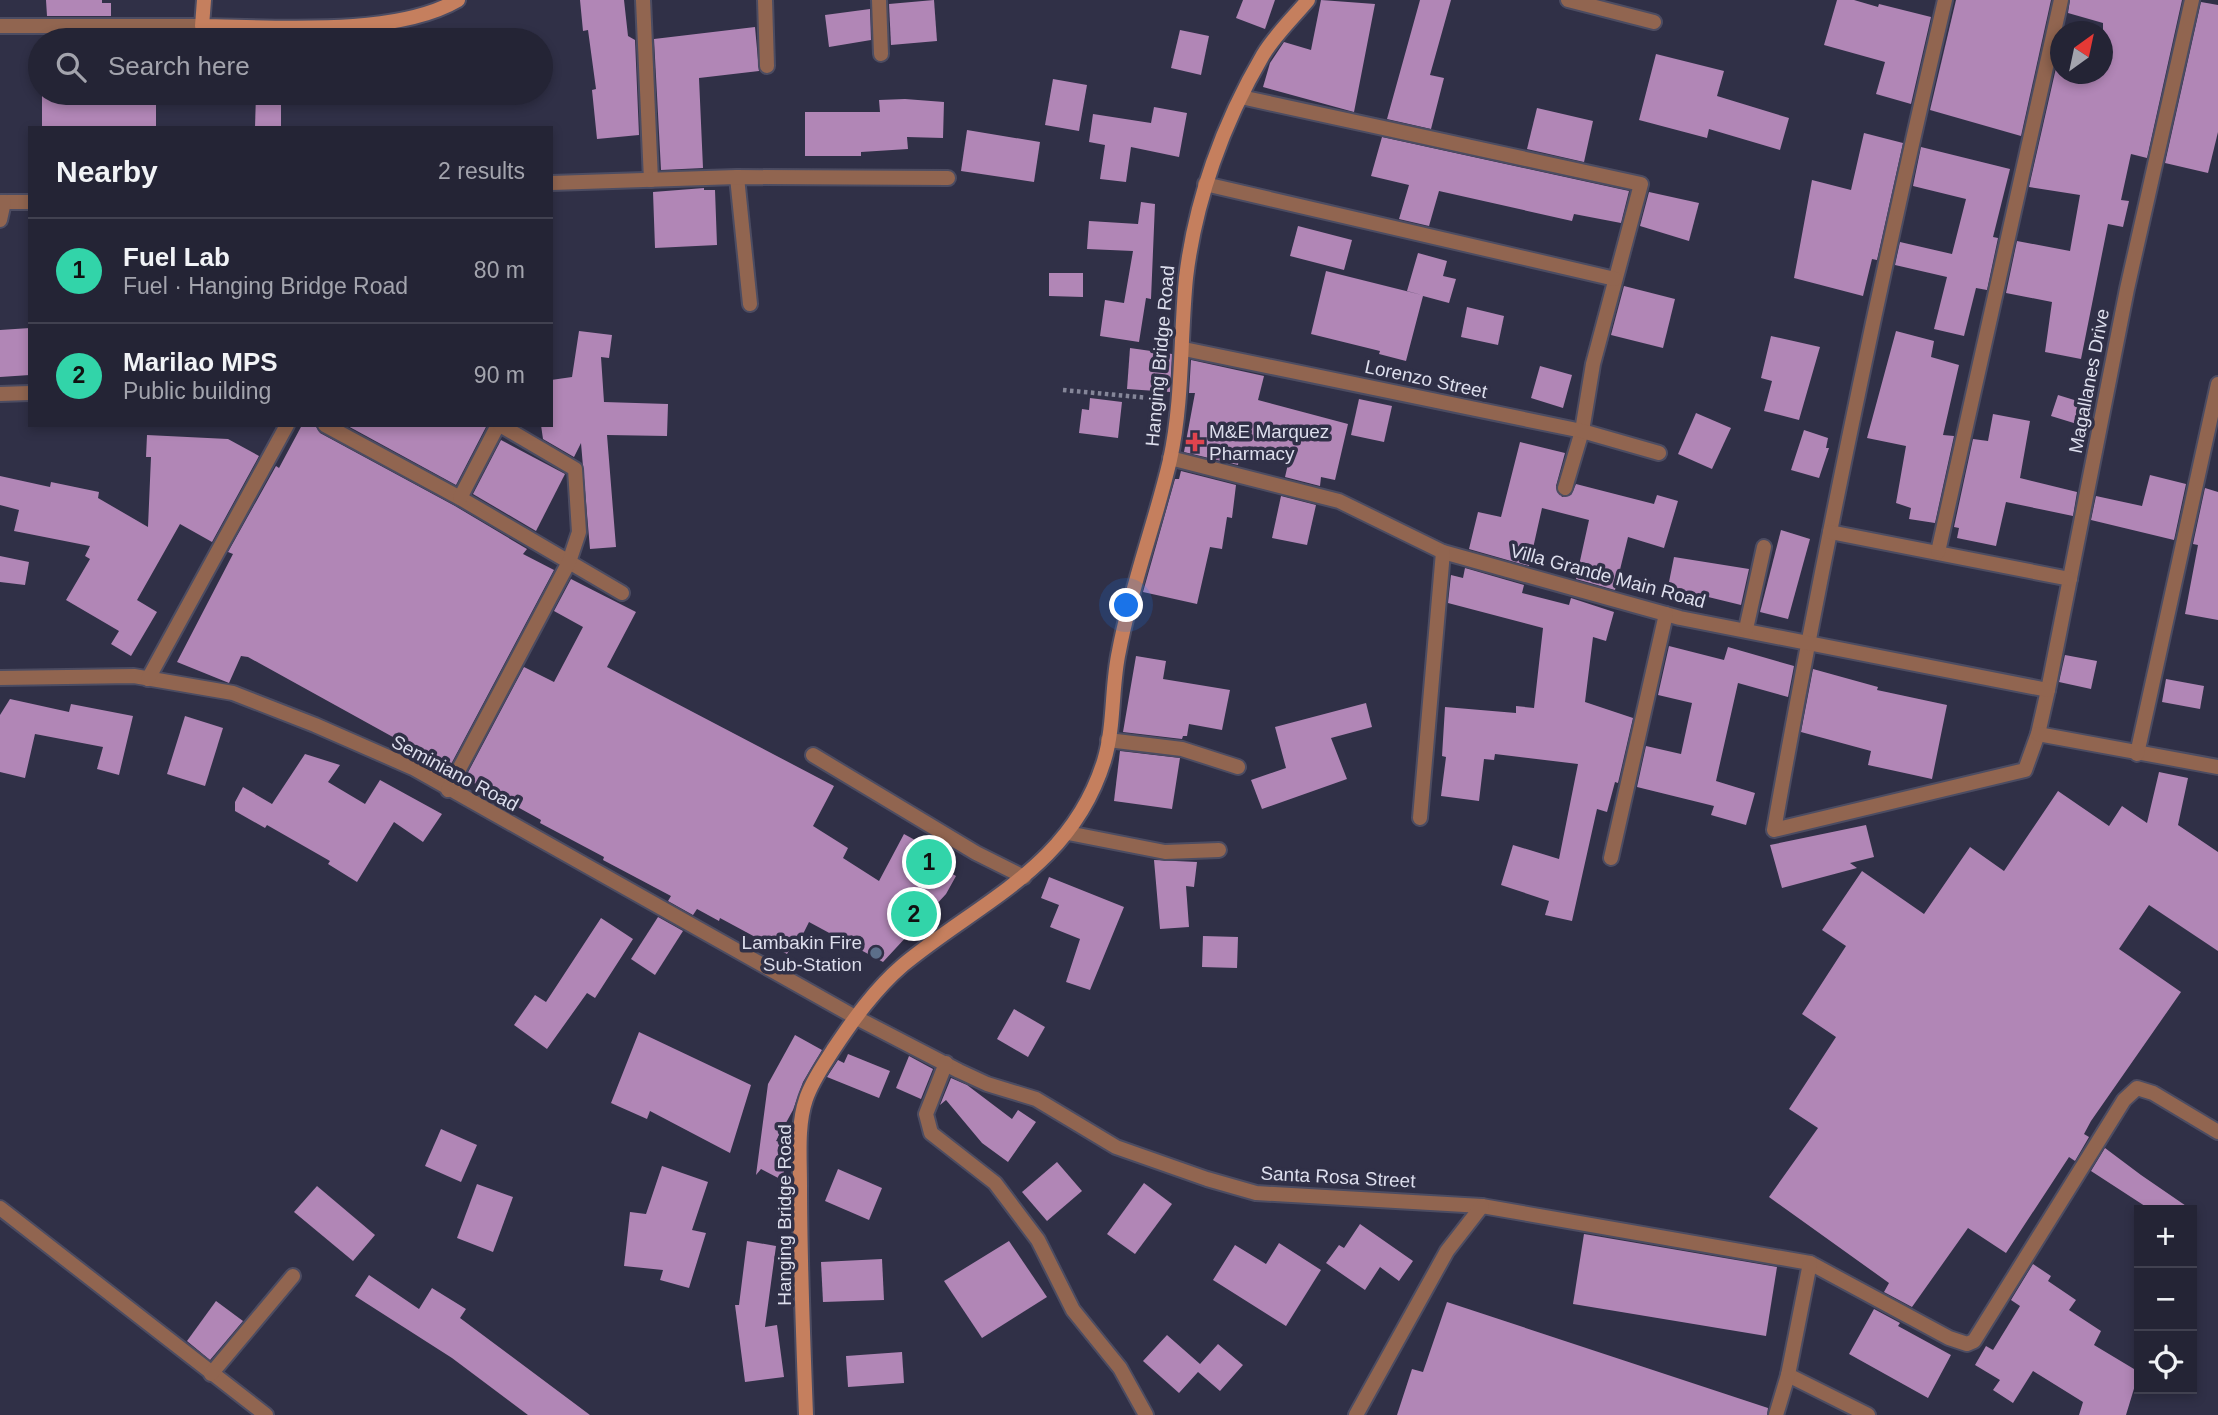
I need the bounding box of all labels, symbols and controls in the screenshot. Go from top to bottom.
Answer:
north arrow [2050,21,2113,84]
search box [28,28,553,105]
icon: search [52,48,90,86]
text: Search here [108,51,250,81]
text: Nearby [56,155,158,188]
text: 2 results [438,158,525,184]
text: Fuel Lab [123,242,230,272]
text: 1 [73,257,85,283]
text: 80 m [474,257,525,283]
street label: Hanging Bridge Road [1142,265,1178,447]
text: Fuel · Hanging Bridge Road [123,273,408,299]
street label: Magallanes Drive [2065,307,2113,455]
text: Marilao MPS [123,347,278,377]
street label: Lorenzo Street [1363,356,1490,402]
text: 2 [73,362,85,388]
text: 90 m [474,362,525,388]
text: Public building [123,378,271,404]
place label: M&E Marquez Pharmacy [1209,421,1329,464]
marker: M&E Marquez Pharmacy [1187,434,1203,450]
street label: Villa Grande Main Road [1508,540,1708,612]
your location [1109,588,1143,622]
street label: Seminiano Road [388,731,522,815]
pin: 1 [906,836,952,888]
pin: 2 [891,888,937,940]
place label: Lambakin Fire Sub-Station [742,932,862,975]
marker: Lambakin Fire Sub-Station [868,945,884,961]
street label: Hanging Bridge Road [774,1124,795,1306]
street label: Santa Rosa Street [1260,1162,1417,1192]
map controls [2134,1205,2197,1394]
button: + [2134,1205,2197,1268]
button: − [2134,1268,2197,1331]
button: locate [2134,1331,2197,1394]

